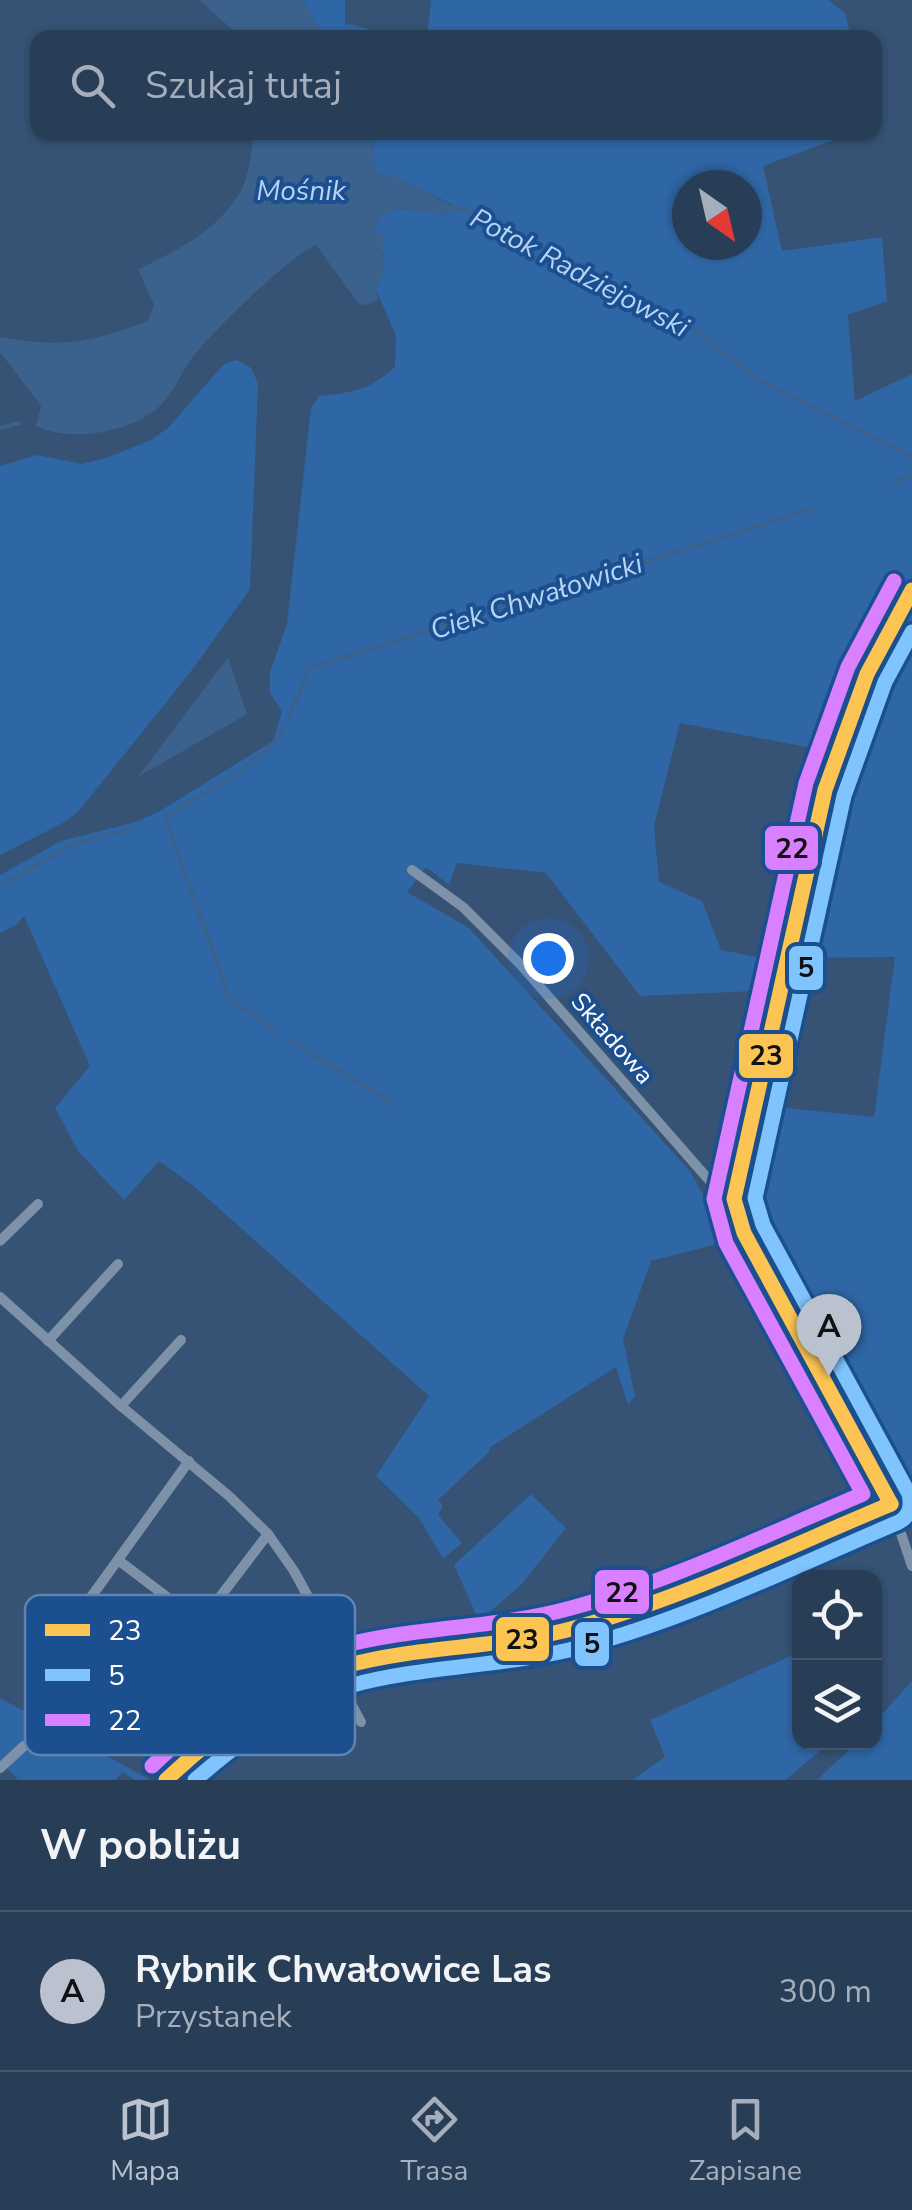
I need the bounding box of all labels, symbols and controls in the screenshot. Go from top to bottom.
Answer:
search box [30,30,882,140]
icon: search [65,58,120,113]
text: Szukaj tutaj [145,60,342,111]
north arrow [672,170,762,260]
water label: Mośnik [256,172,347,210]
water label: Potok Radziejowski [464,199,696,347]
water label: Ciek Chwałowicki [425,545,648,649]
line badge: 22 [763,824,820,872]
text: 22 [775,830,809,868]
your location [523,933,574,984]
line badge: 5 [787,944,825,992]
text: 5 [798,949,814,987]
street label: Składowa [563,986,661,1092]
line badge: 23 [737,1032,795,1080]
text: 23 [749,1037,783,1075]
pin: A [796,1294,862,1376]
line badge: 22 [593,1568,651,1616]
map controls [792,1570,882,1750]
button: locate [792,1570,882,1660]
text: 22 [605,1574,639,1612]
legend [25,1595,355,1755]
text: 23 [108,1612,142,1650]
line badge: 23 [494,1615,551,1663]
line badge: 5 [573,1620,611,1668]
text: 23 [505,1621,539,1659]
text: 5 [584,1625,600,1663]
text: 5 [108,1657,125,1695]
button: layers [792,1660,882,1750]
text: 22 [108,1702,142,1740]
text: W pobliżu [40,1817,241,1874]
text: Rybnik Chwałowice Las [135,1944,552,1995]
text: A [61,1970,84,2013]
text: 300 m [779,1970,872,2013]
text: Przystanek [135,1995,292,2038]
tab: Mapa [110,2092,180,2190]
tab: Trasa [401,2092,468,2190]
tab: Zapisane [689,2092,802,2190]

